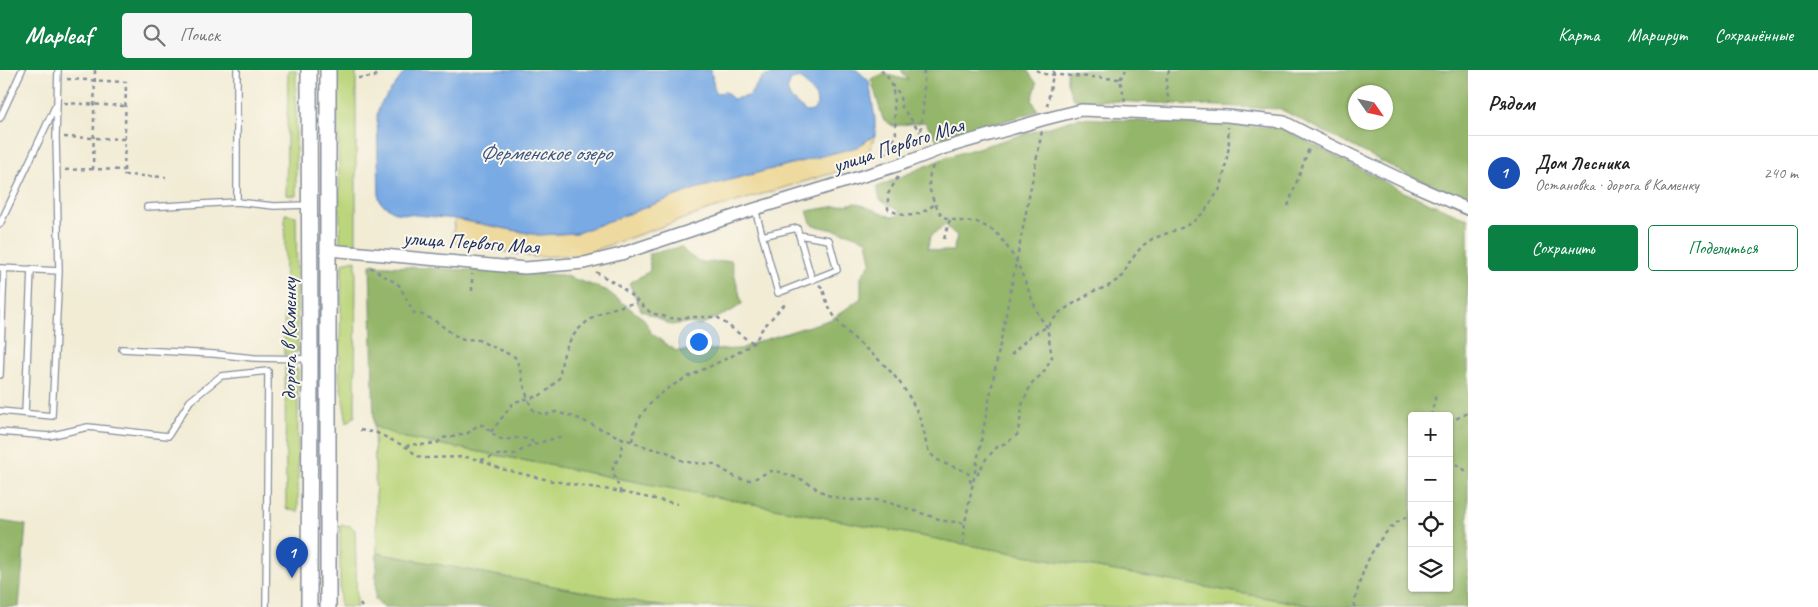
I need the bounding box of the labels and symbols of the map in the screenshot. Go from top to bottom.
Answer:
north arrow [1348,85,1393,130]
street label: улица Первого Мая [827,111,968,179]
water label: Ферменское озеро [479,139,614,167]
street label: улица Первого Мая [400,224,541,260]
street label: дорога в Каменку [276,276,302,400]
your location [686,329,712,355]
pin: 1 [276,537,308,578]

